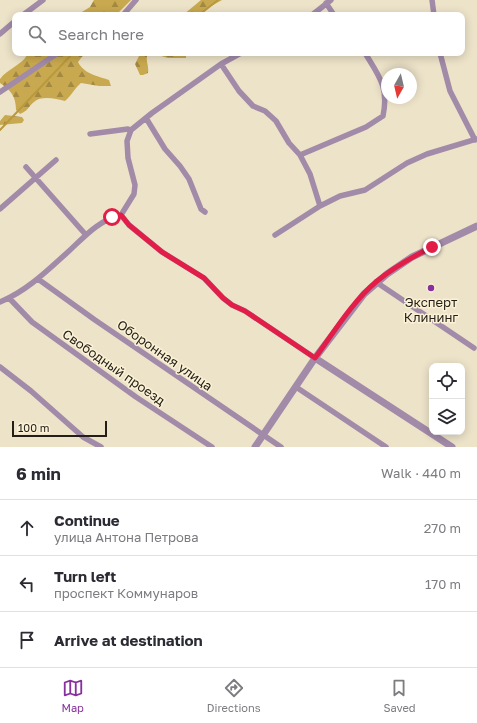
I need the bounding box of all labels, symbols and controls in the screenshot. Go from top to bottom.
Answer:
search box [12,12,465,56]
icon: search [26,23,48,45]
text: Search here [58,25,144,43]
north arrow [381,68,417,104]
route start [103,208,121,226]
route end [423,238,441,256]
marker: Эксперт Клининг [426,283,436,293]
place label: Эксперт Клининг [404,294,458,325]
street label: Оборонная улица [114,316,216,394]
street label: Свободный проезд [60,326,169,409]
map controls [429,363,465,435]
button: locate [429,363,465,399]
button: layers [429,399,465,435]
scale bar [12,419,107,438]
text: 100 m [18,421,49,434]
text: 6 min [16,463,61,484]
text: Walk · 440 m [381,465,461,481]
text: Continue [54,511,120,529]
icon: ahead [16,517,38,539]
text: 270 m [424,520,461,536]
text: улица Антона Петрова [54,529,199,545]
text: Turn left [54,567,116,585]
icon: left [16,573,38,595]
text: 170 m [425,576,461,592]
text: проспект Коммунаров [54,585,198,601]
icon: arrive [16,629,38,651]
text: Arrive at destination [54,631,203,649]
tab: Map [61,677,84,714]
tab: Directions [207,677,261,714]
tab: Saved [383,677,416,714]

